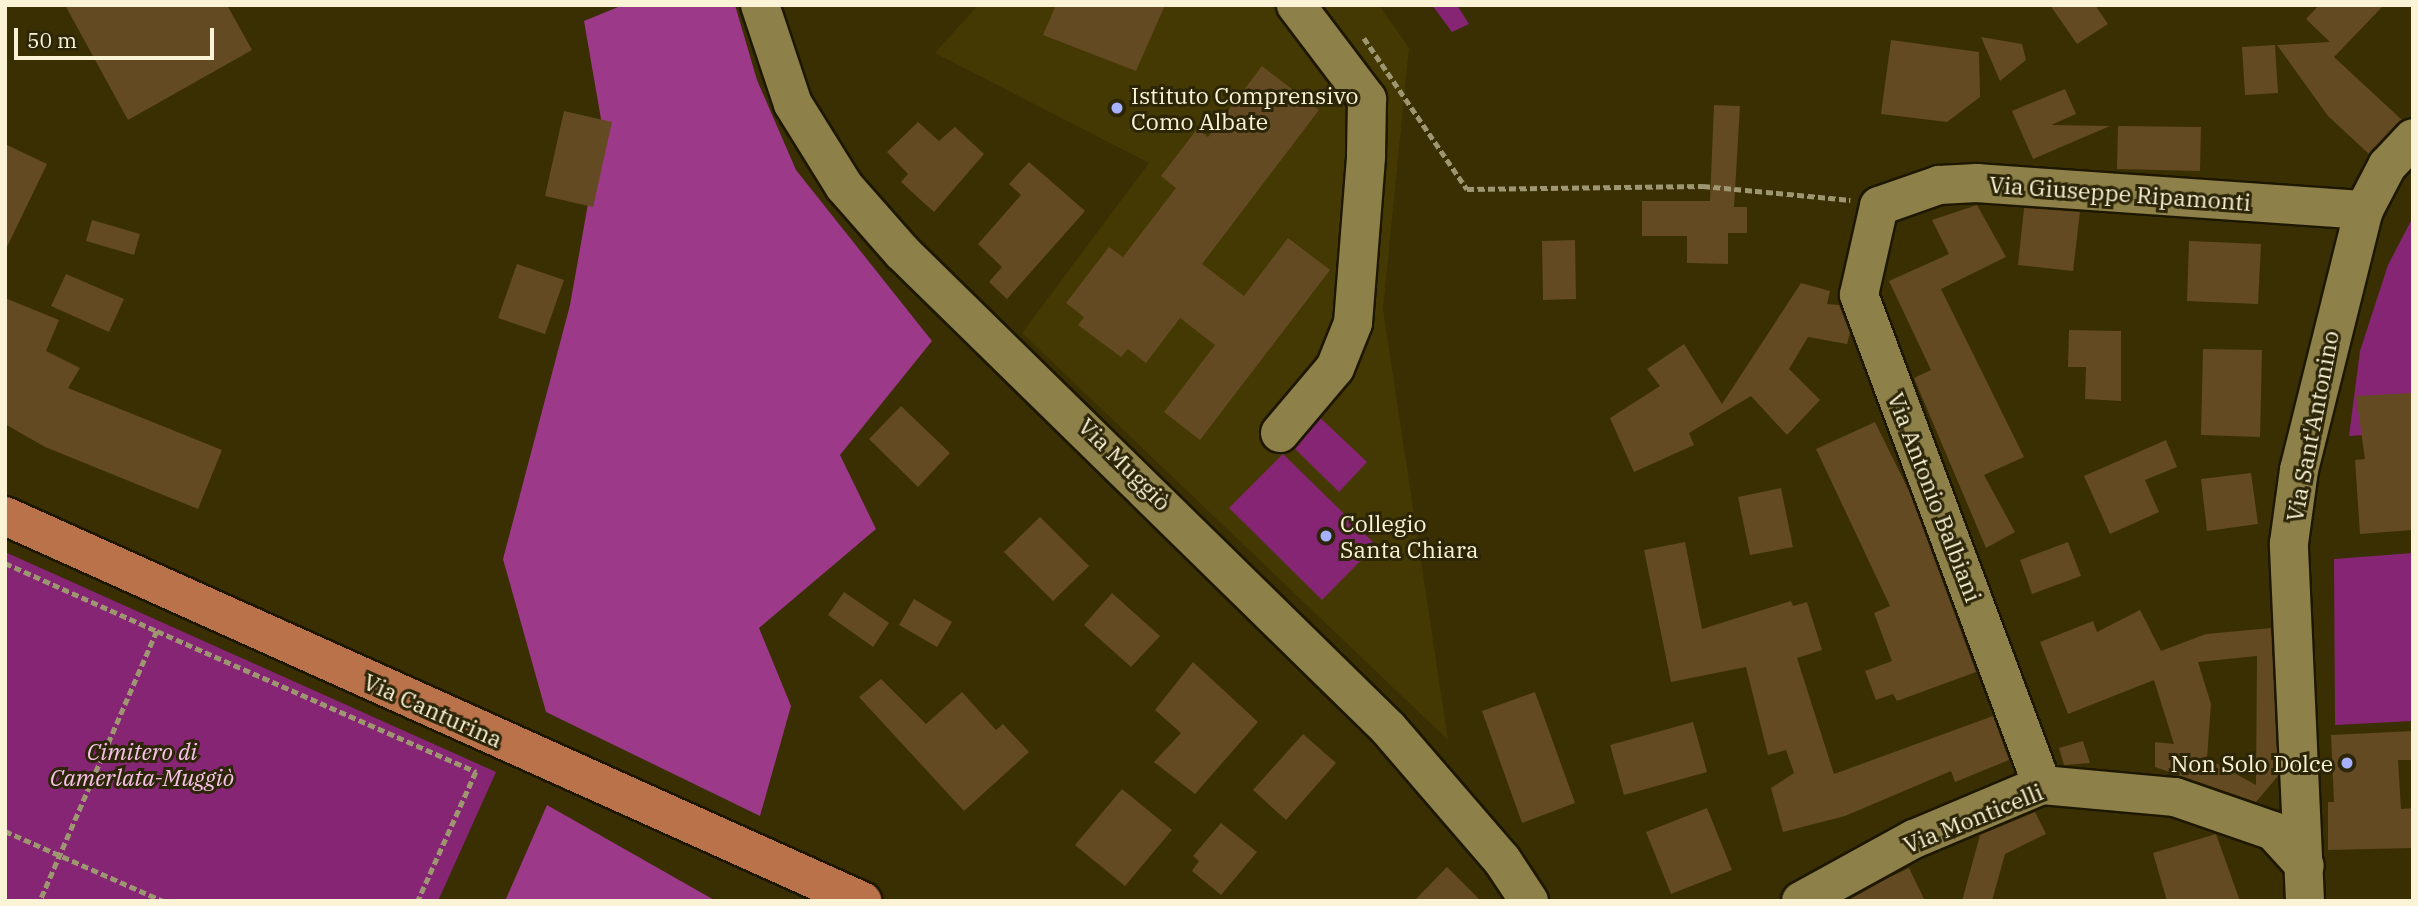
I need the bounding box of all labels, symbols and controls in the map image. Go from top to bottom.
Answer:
scale bar [18,14,217,58]
text: 50 m [27,26,77,54]
place label: Istituto Comprensivo Como Albate [1131,81,1359,135]
marker: Istituto Comprensivo Como Albate [1109,100,1125,116]
street label: Via Giuseppe Ripamonti [1988,170,2252,216]
street label: Via Sant'Antonino [2280,328,2344,524]
street label: Via Antonio Balbiani [1882,388,1988,606]
street label: Via Muggiò [1073,412,1177,516]
place label: Collegio Santa Chiara [1340,509,1479,563]
marker: Collegio Santa Chiara [1318,528,1334,544]
street label: Via Canturina [359,667,507,753]
park label: Cimitero di Camerlata-Muggiò [50,737,234,791]
place label: Non Solo Dolce [2170,749,2333,777]
marker: Non Solo Dolce [2339,755,2355,771]
street label: Via Monticelli [1899,777,2047,859]

